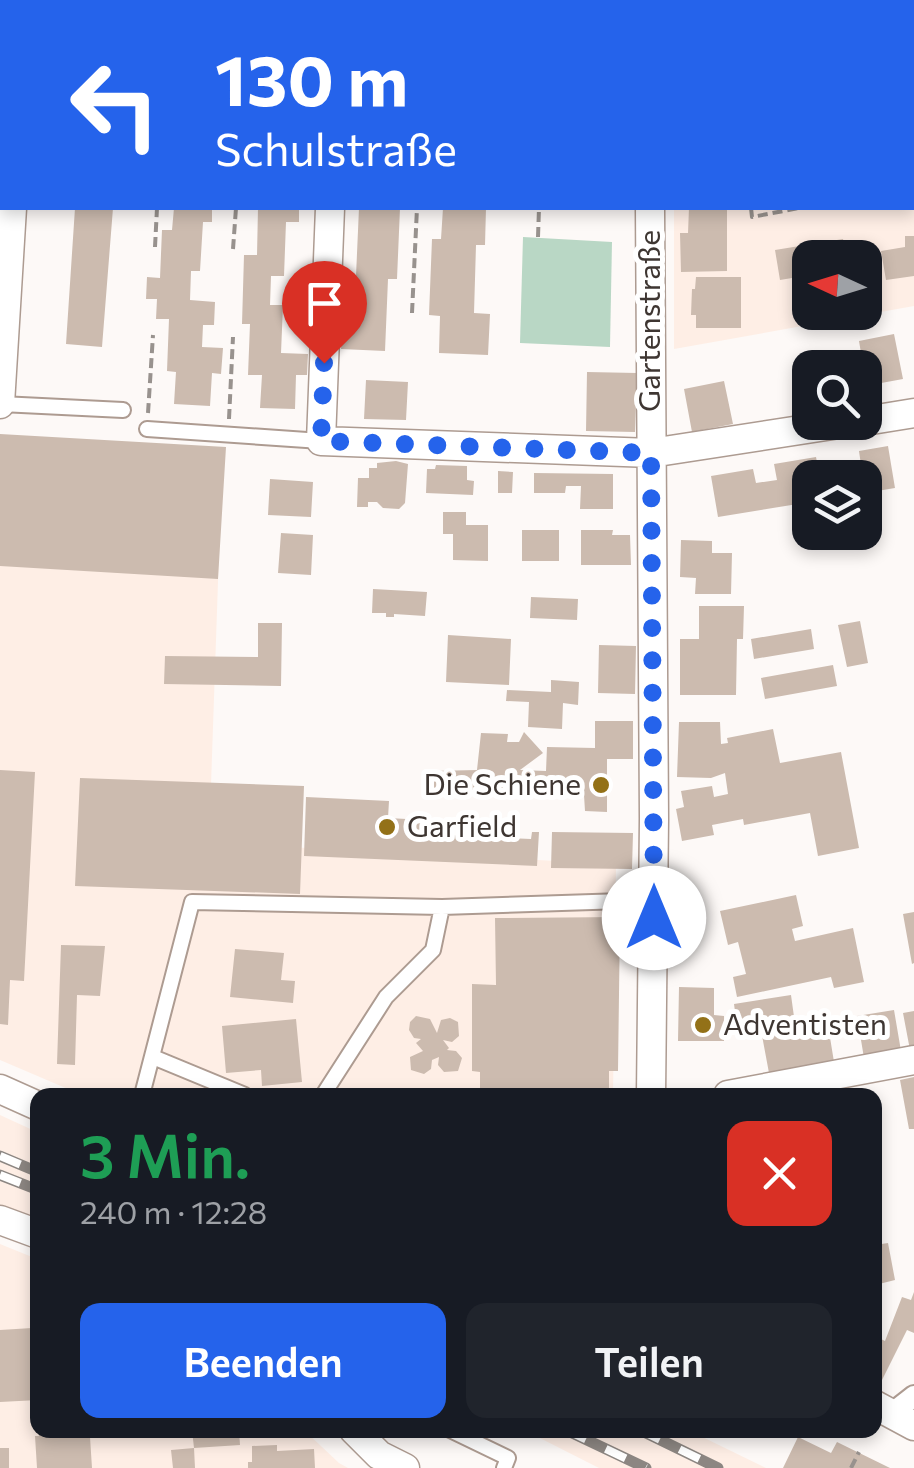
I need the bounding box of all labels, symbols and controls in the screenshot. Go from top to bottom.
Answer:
text: 130 m [215,35,408,120]
icon: left [50,40,180,170]
text: Schulstraße [215,120,457,175]
street label: Gartenstraße [629,230,666,412]
north arrow [792,240,882,330]
map controls [792,240,882,550]
pin [282,261,367,364]
icon: arrive [297,276,352,331]
button: search [792,350,882,440]
button: layers [792,460,882,550]
place label: Die Schiene [423,764,581,801]
marker: Die Schiene [590,774,612,796]
place label: Garfield [407,806,517,843]
marker: Garfield [376,816,398,838]
position arrow [602,866,706,970]
place label: Adventisten [723,1004,887,1041]
marker: Adventisten [692,1014,714,1036]
text: 3 Min. [80,1117,250,1190]
button: close [727,1121,832,1226]
text: 240 m · 12:28 [80,1191,267,1231]
button: Beenden [80,1303,446,1418]
button: Teilen [466,1303,832,1418]

